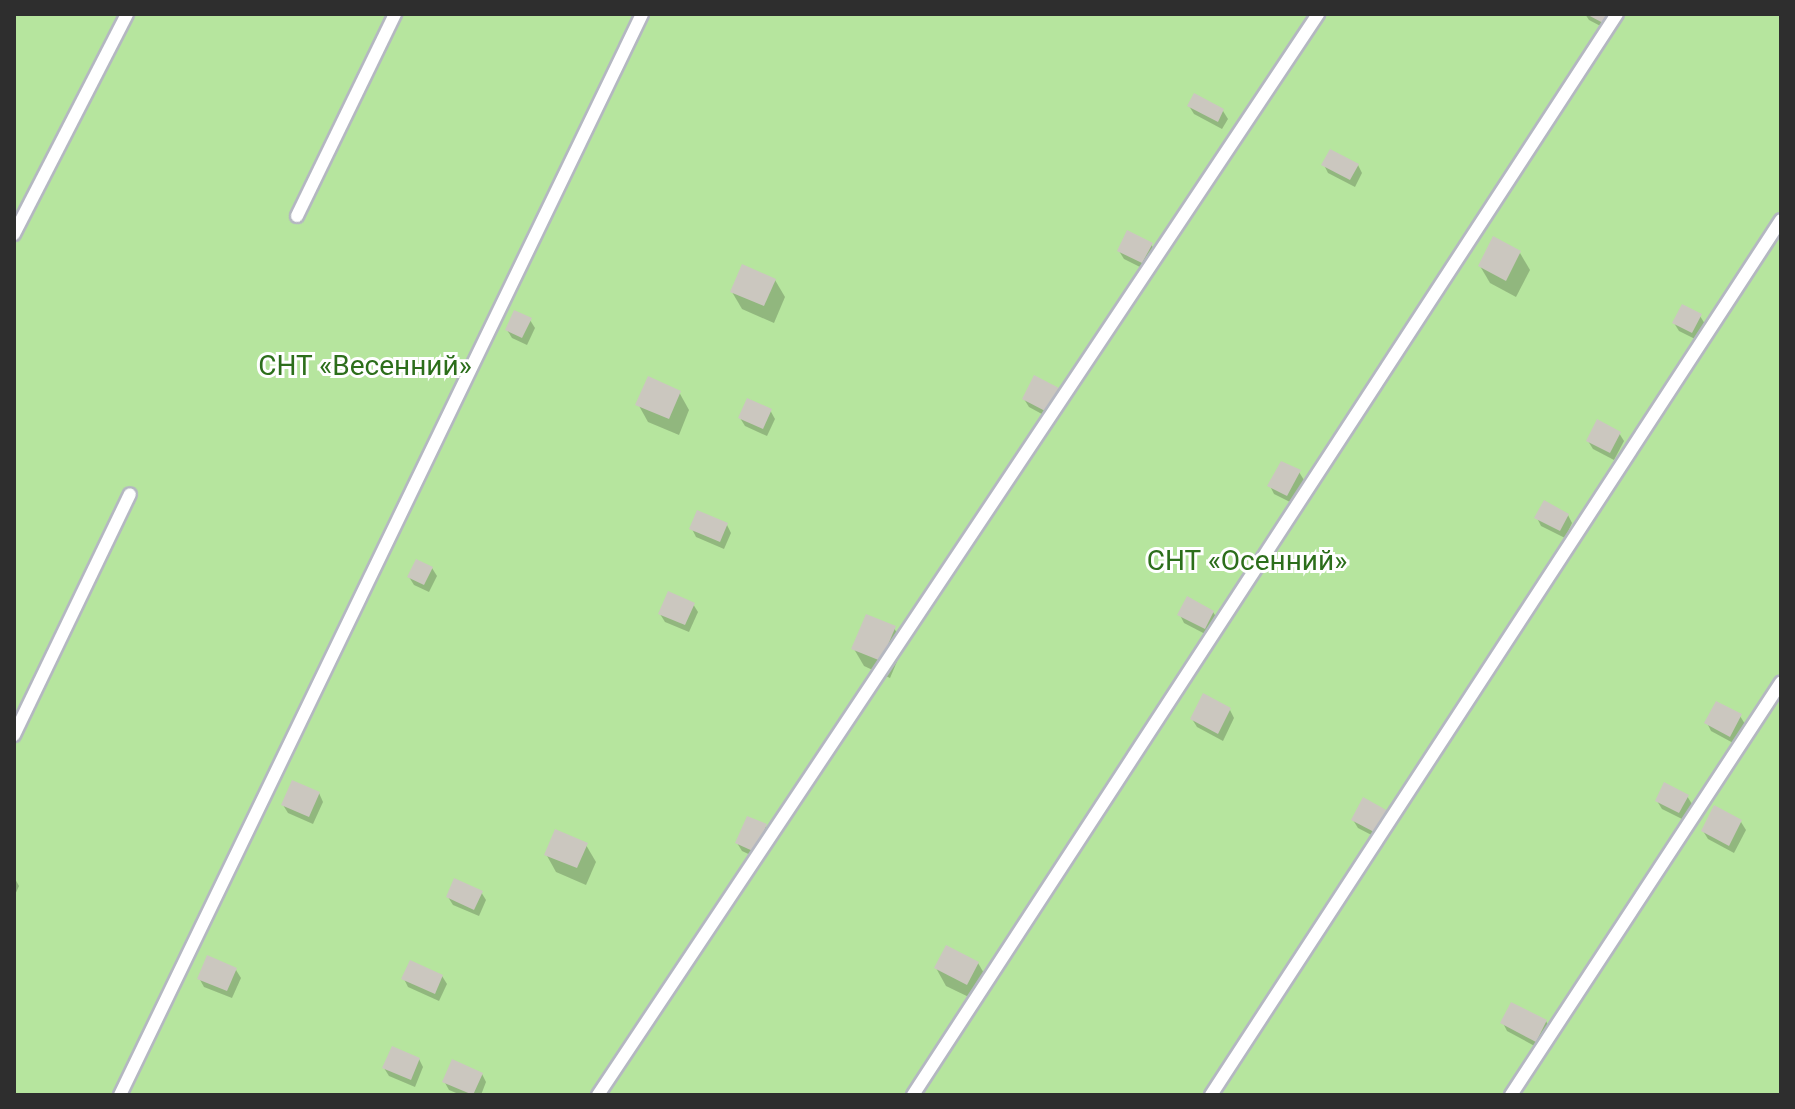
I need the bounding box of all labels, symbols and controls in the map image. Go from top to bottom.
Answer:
park label: СНТ «Весенний» [258,349,472,383]
park label: СНТ «Осенний» [1146,544,1348,578]

